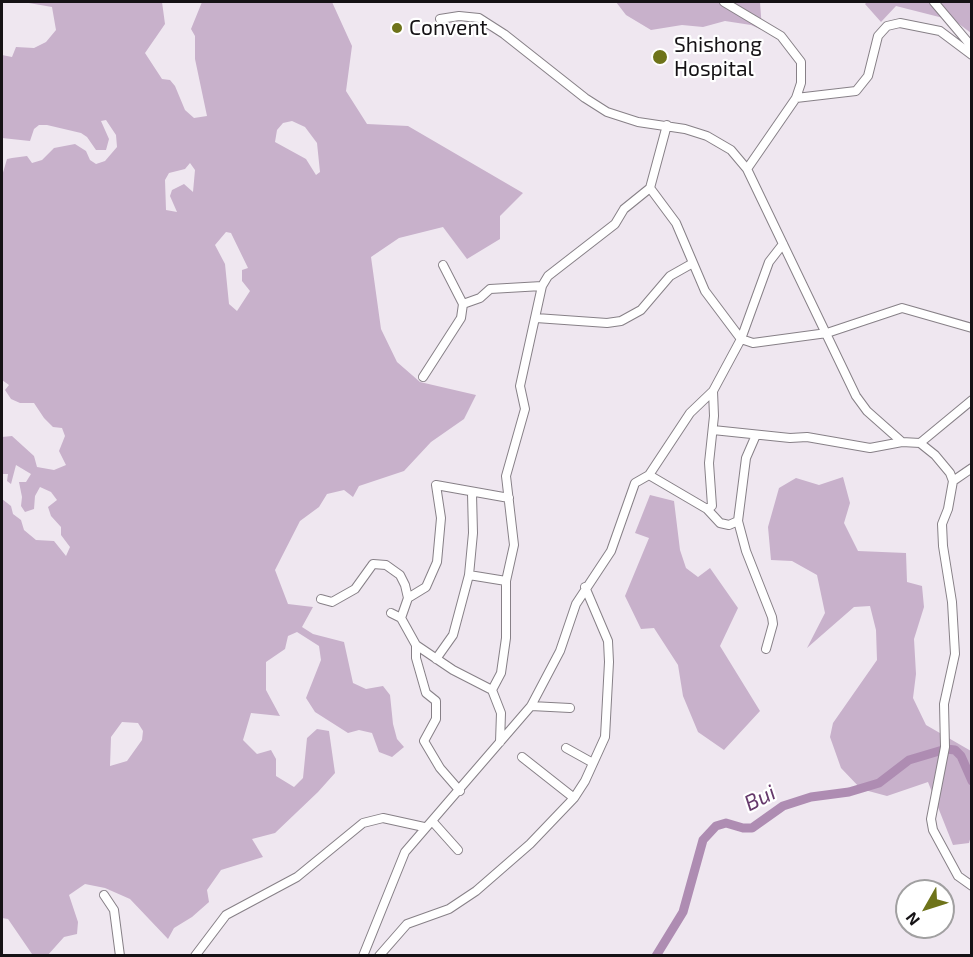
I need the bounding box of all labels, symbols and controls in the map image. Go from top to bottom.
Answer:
place label: Convent [409,15,488,41]
marker: Convent [390,21,404,35]
place label: Shishong Hospital [674,32,762,82]
marker: Shishong Hospital [651,48,669,66]
water label: Bui [740,779,780,817]
north arrow [895,879,955,939]
text: N [901,909,923,930]

